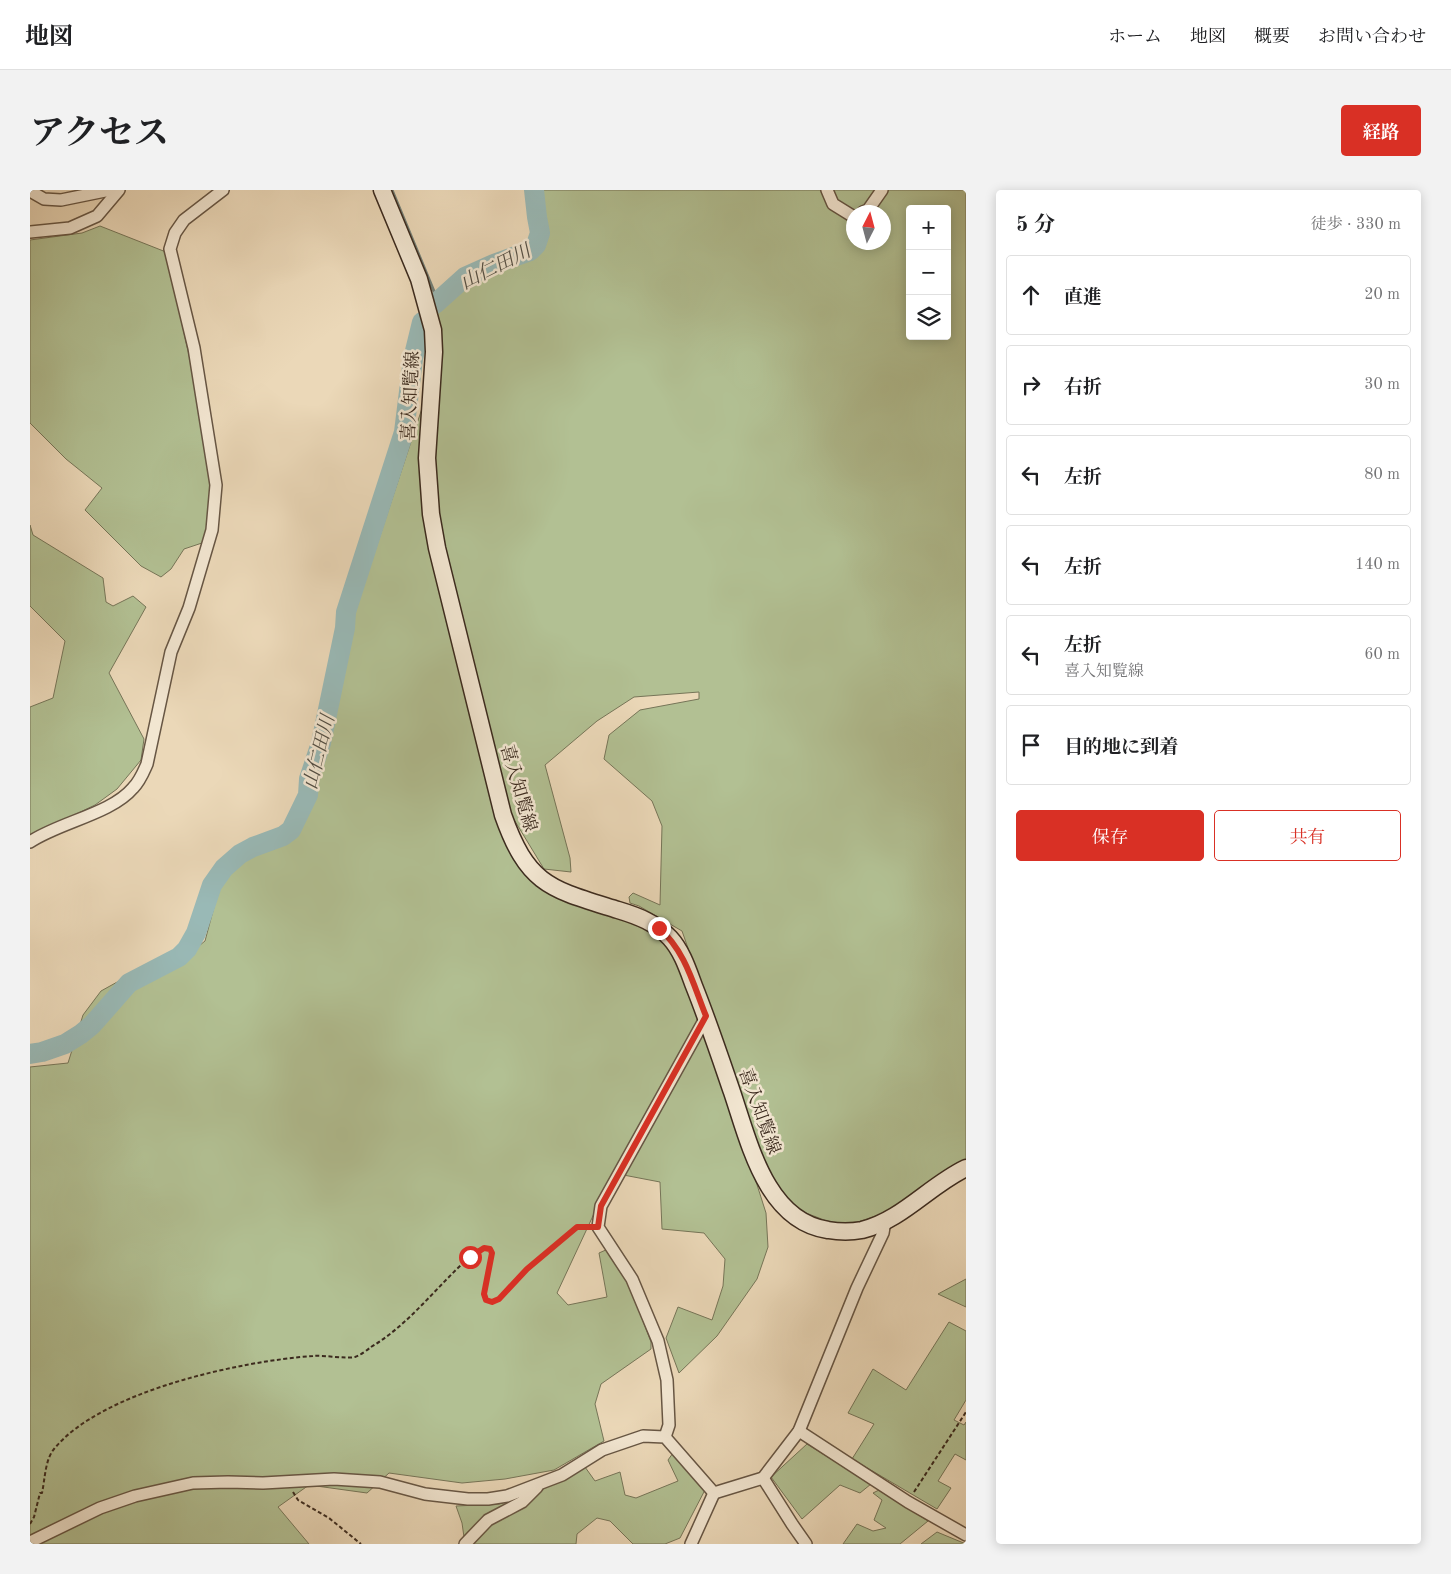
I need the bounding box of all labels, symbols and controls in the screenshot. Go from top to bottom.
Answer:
text: 地図 [25,26,73,50]
text: ホーム [1108,28,1162,46]
text: 地図 [1190,28,1226,46]
text: 概要 [1254,28,1290,46]
text: お問い合わせ [1318,28,1426,46]
button: 経路 [1341,105,1421,156]
text: アクセス [30,117,169,152]
north arrow [846,205,891,250]
map controls [906,205,951,340]
button: + [906,205,951,250]
text: 5 分 [1016,215,1055,236]
text: 徒歩 · 330 m [1311,217,1401,233]
water label: 山仁田川 [457,240,536,294]
button: − [906,250,951,295]
icon: ahead [1017,281,1045,309]
text: 20 m [1364,287,1400,303]
text: 直進 [1064,289,1102,308]
button: layers [906,295,951,340]
street label: 喜入知覧線 [398,351,422,441]
icon: right [1017,371,1045,399]
text: 30 m [1364,377,1400,393]
text: 右折 [1064,379,1102,398]
icon: left [1017,461,1045,489]
text: 80 m [1364,467,1400,483]
text: 左折 [1064,469,1102,488]
icon: left [1017,551,1045,579]
text: 140 m [1355,557,1400,573]
text: 左折 [1064,559,1102,578]
text: 左折 [1064,637,1102,656]
icon: left [1017,641,1045,669]
text: 60 m [1364,647,1400,663]
text: 喜入知覧線 [1064,664,1144,680]
water label: 山仁田川 [300,711,339,792]
icon: arrive [1017,731,1045,759]
text: 目的地に到着 [1064,739,1178,758]
street label: 喜入知覧線 [497,742,541,834]
button: 保存 [1016,810,1204,861]
button: 共有 [1214,810,1401,861]
route end [648,917,671,940]
street label: 喜入知覧線 [735,1065,785,1157]
route start [459,1246,482,1269]

